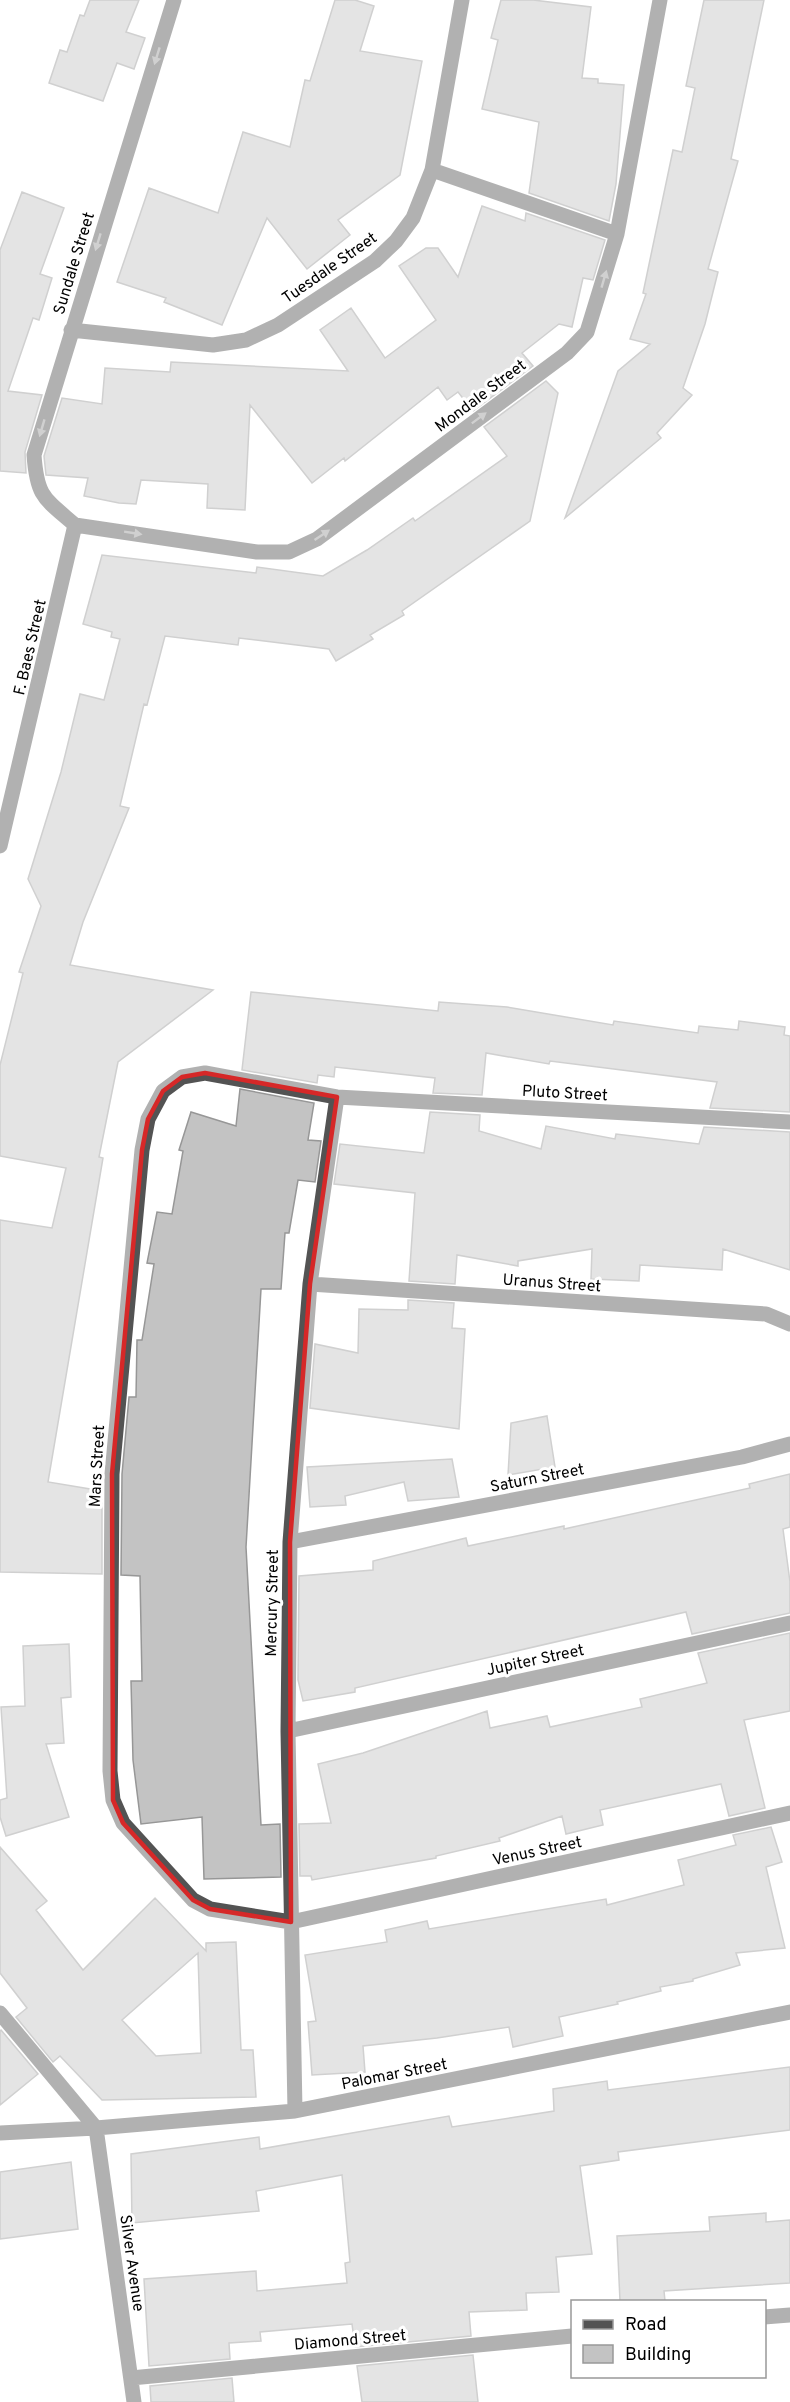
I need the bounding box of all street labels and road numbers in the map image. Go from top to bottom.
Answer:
street label: Sundale Street [50,210,100,317]
street label: Tuesdale Street [279,228,382,309]
street label: Mondale Street [432,356,531,437]
street label: F. Baes Street [10,597,52,697]
street label: Pluto Street [521,1082,608,1106]
street label: Uranus Street [502,1271,602,1297]
street label: Mars Street [86,1424,110,1508]
street label: Saturn Street [489,1460,586,1498]
street label: Mercury Street [262,1549,284,1657]
street label: Jupiter Street [485,1641,586,1681]
street label: Venus Street [491,1833,584,1871]
street label: Palomar Street [340,2055,449,2095]
street label: Silver Avenue [114,2214,148,2313]
street label: Diamond Street [293,2326,407,2356]

